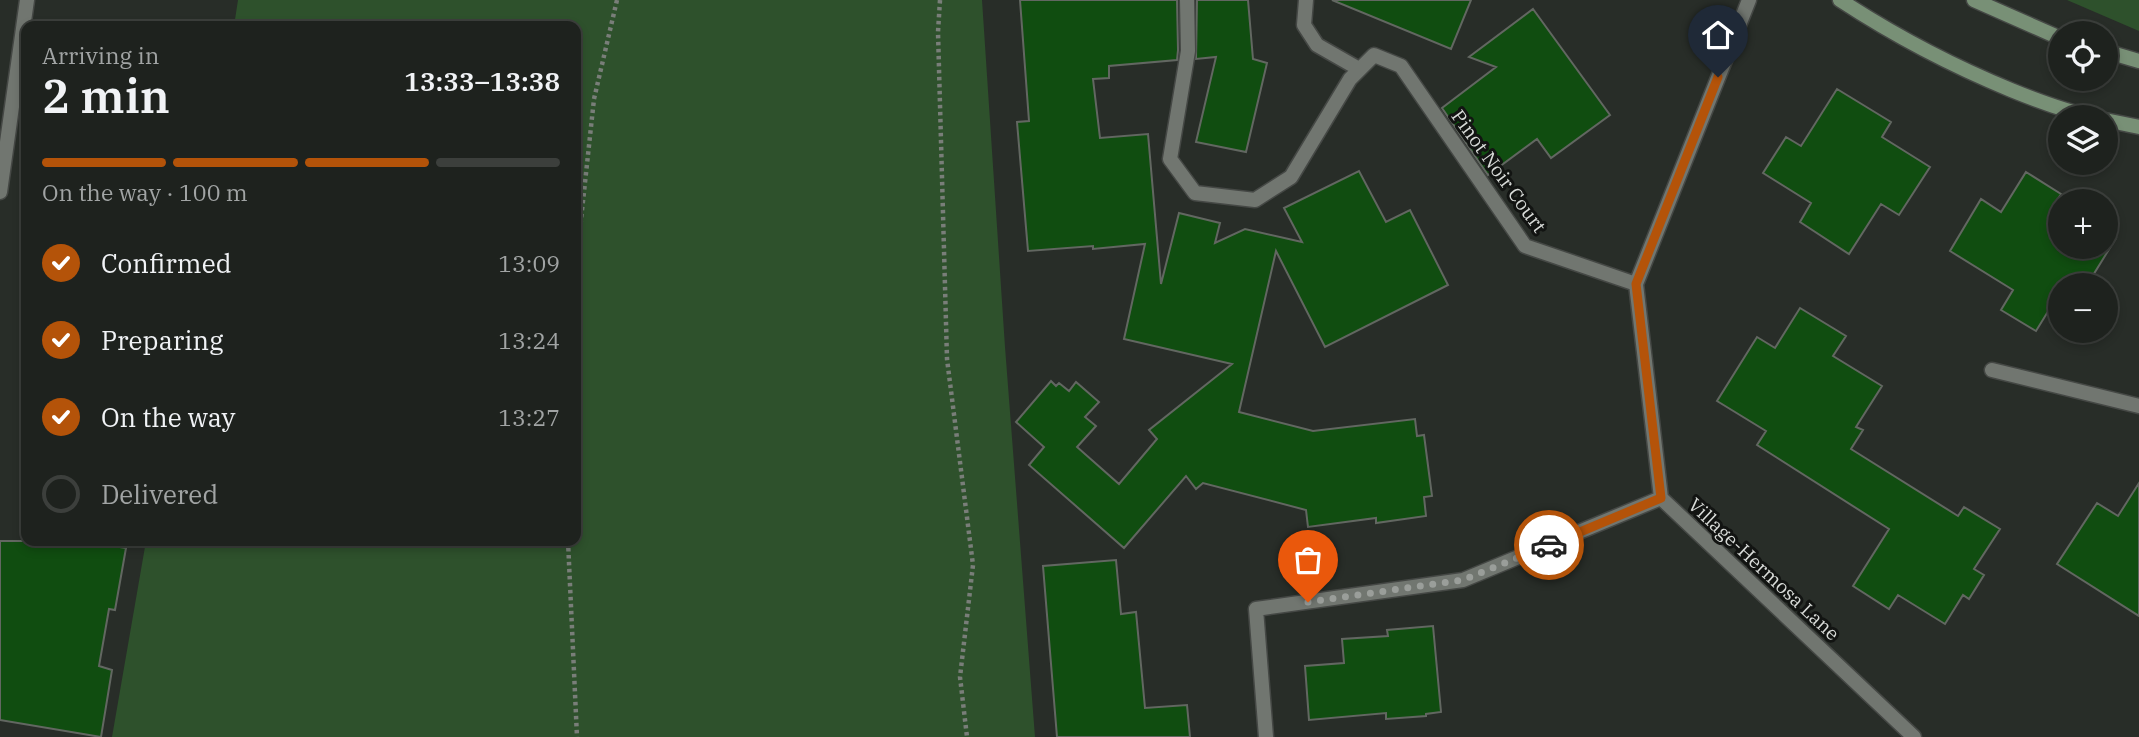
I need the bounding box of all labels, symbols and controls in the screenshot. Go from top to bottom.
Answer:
pin [1688,5,1748,77]
icon: home [1699,16,1737,54]
map controls [2048,21,2118,343]
button: locate [2048,21,2118,91]
text: Arriving in [42,40,159,70]
text: 13:33–13:38 [404,64,560,98]
text: 2 min [42,66,170,126]
street label: Pinot Noir Court [1446,105,1552,237]
button: layers [2048,105,2118,175]
text: On the way · 100 m [42,177,248,207]
button: + [2048,189,2118,259]
icon: check [42,244,80,282]
text: Confirmed [101,246,232,280]
text: 13:09 [498,248,560,278]
button: − [2048,273,2118,343]
icon: check [42,321,80,359]
text: Preparing [101,323,223,357]
text: 13:24 [498,325,560,355]
icon: check [42,398,80,436]
text: On the way [101,400,235,434]
text: 13:27 [498,402,560,432]
text: Delivered [101,477,218,511]
street label: Village-Hermosa Lane [1683,493,1845,645]
courier [1514,510,1584,580]
icon: car [1530,526,1568,564]
pin [1278,530,1338,602]
icon: bag [1289,541,1327,579]

